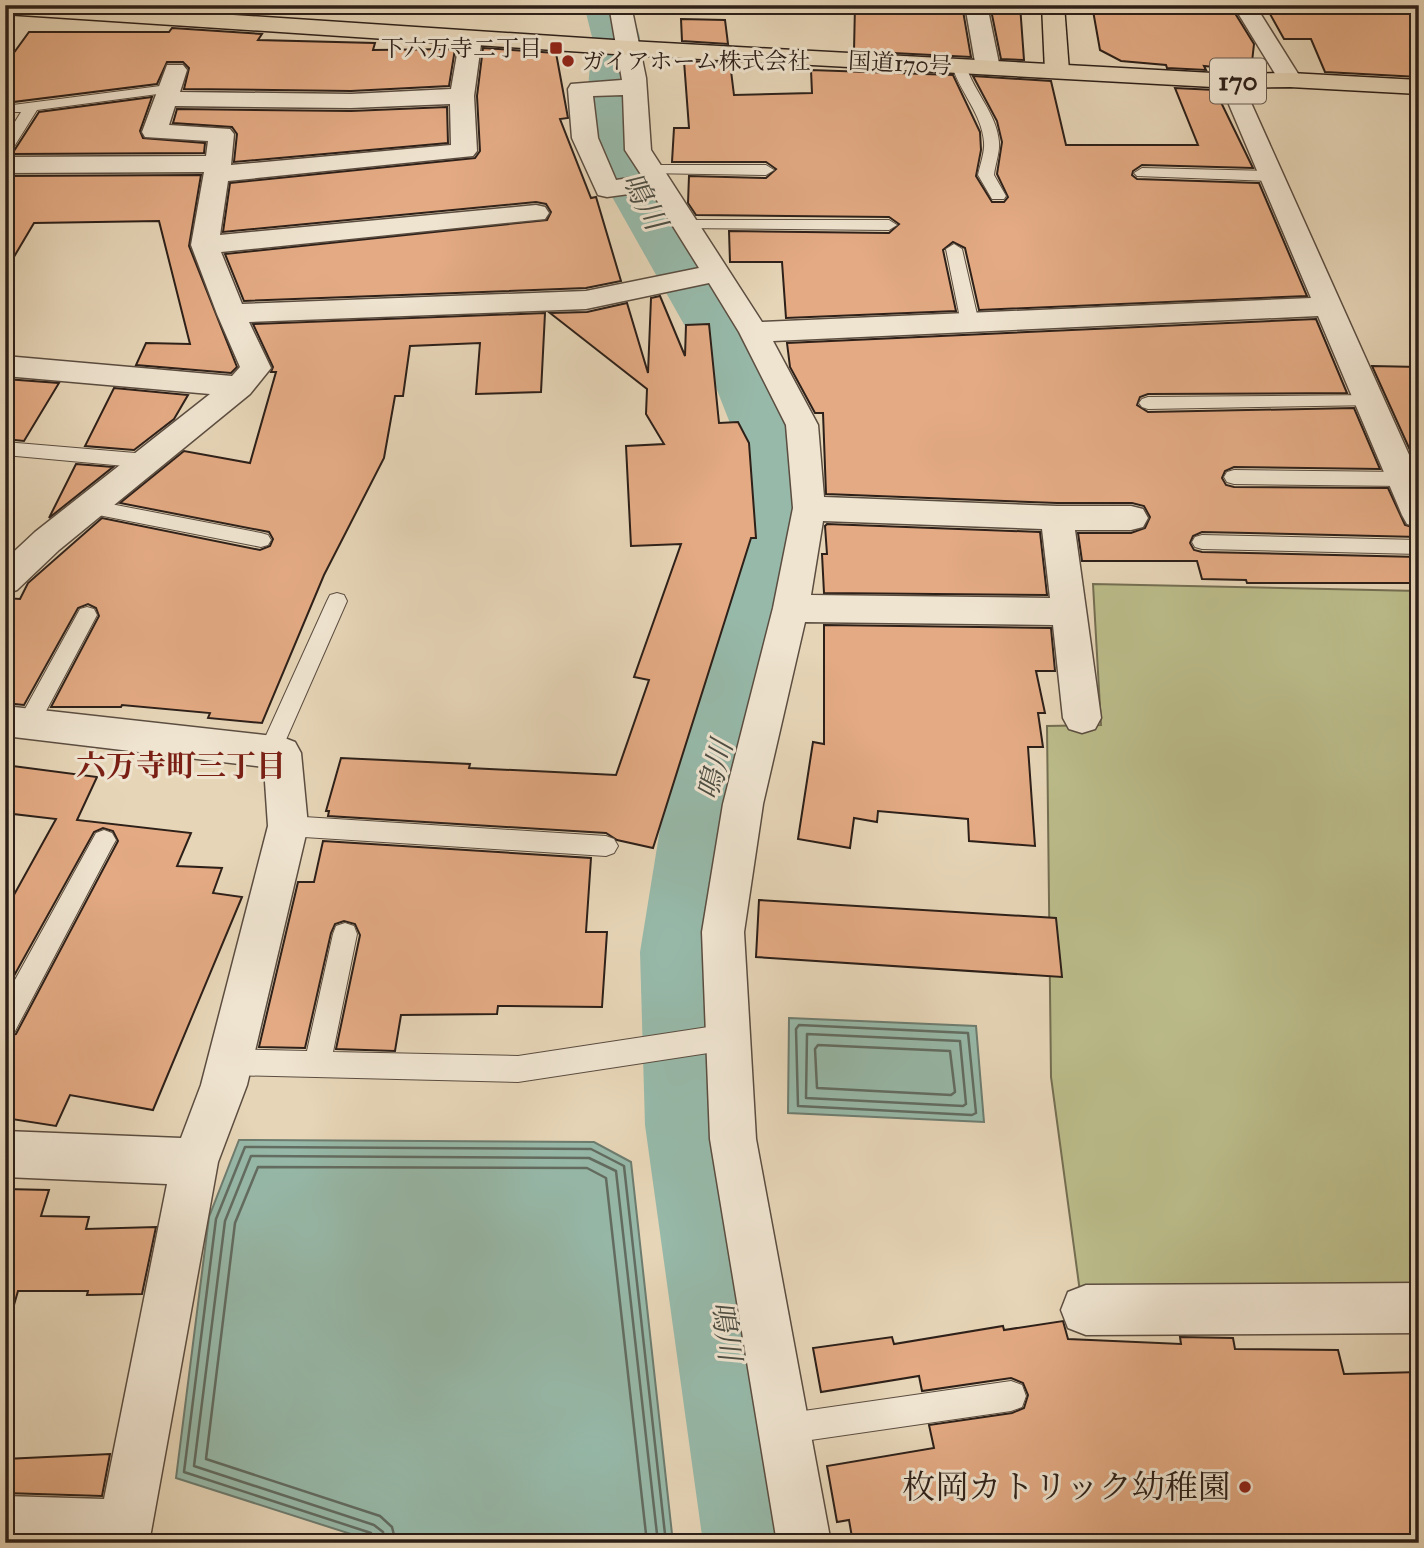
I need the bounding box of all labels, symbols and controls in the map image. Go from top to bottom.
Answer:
place label: 下六万寺二丁目 [381,34,542,62]
marker: 下六万寺二丁目 [548,40,564,56]
street label: 国道170号 [847,46,953,80]
place label: ガイアホーム株式会社 [582,47,811,75]
marker: ガイアホーム株式会社 [560,53,576,69]
road number: 170 [1210,58,1266,104]
water label: 鳴川 [614,166,675,239]
water label: 鳴川 [690,733,741,804]
district label: 六万寺町三丁目 [76,748,286,784]
water label: 鳴川 [704,1299,749,1366]
place label: 枚岡カトリック幼稚園 [902,1467,1231,1507]
marker: 枚岡カトリック幼稚園 [1237,1479,1253,1495]

